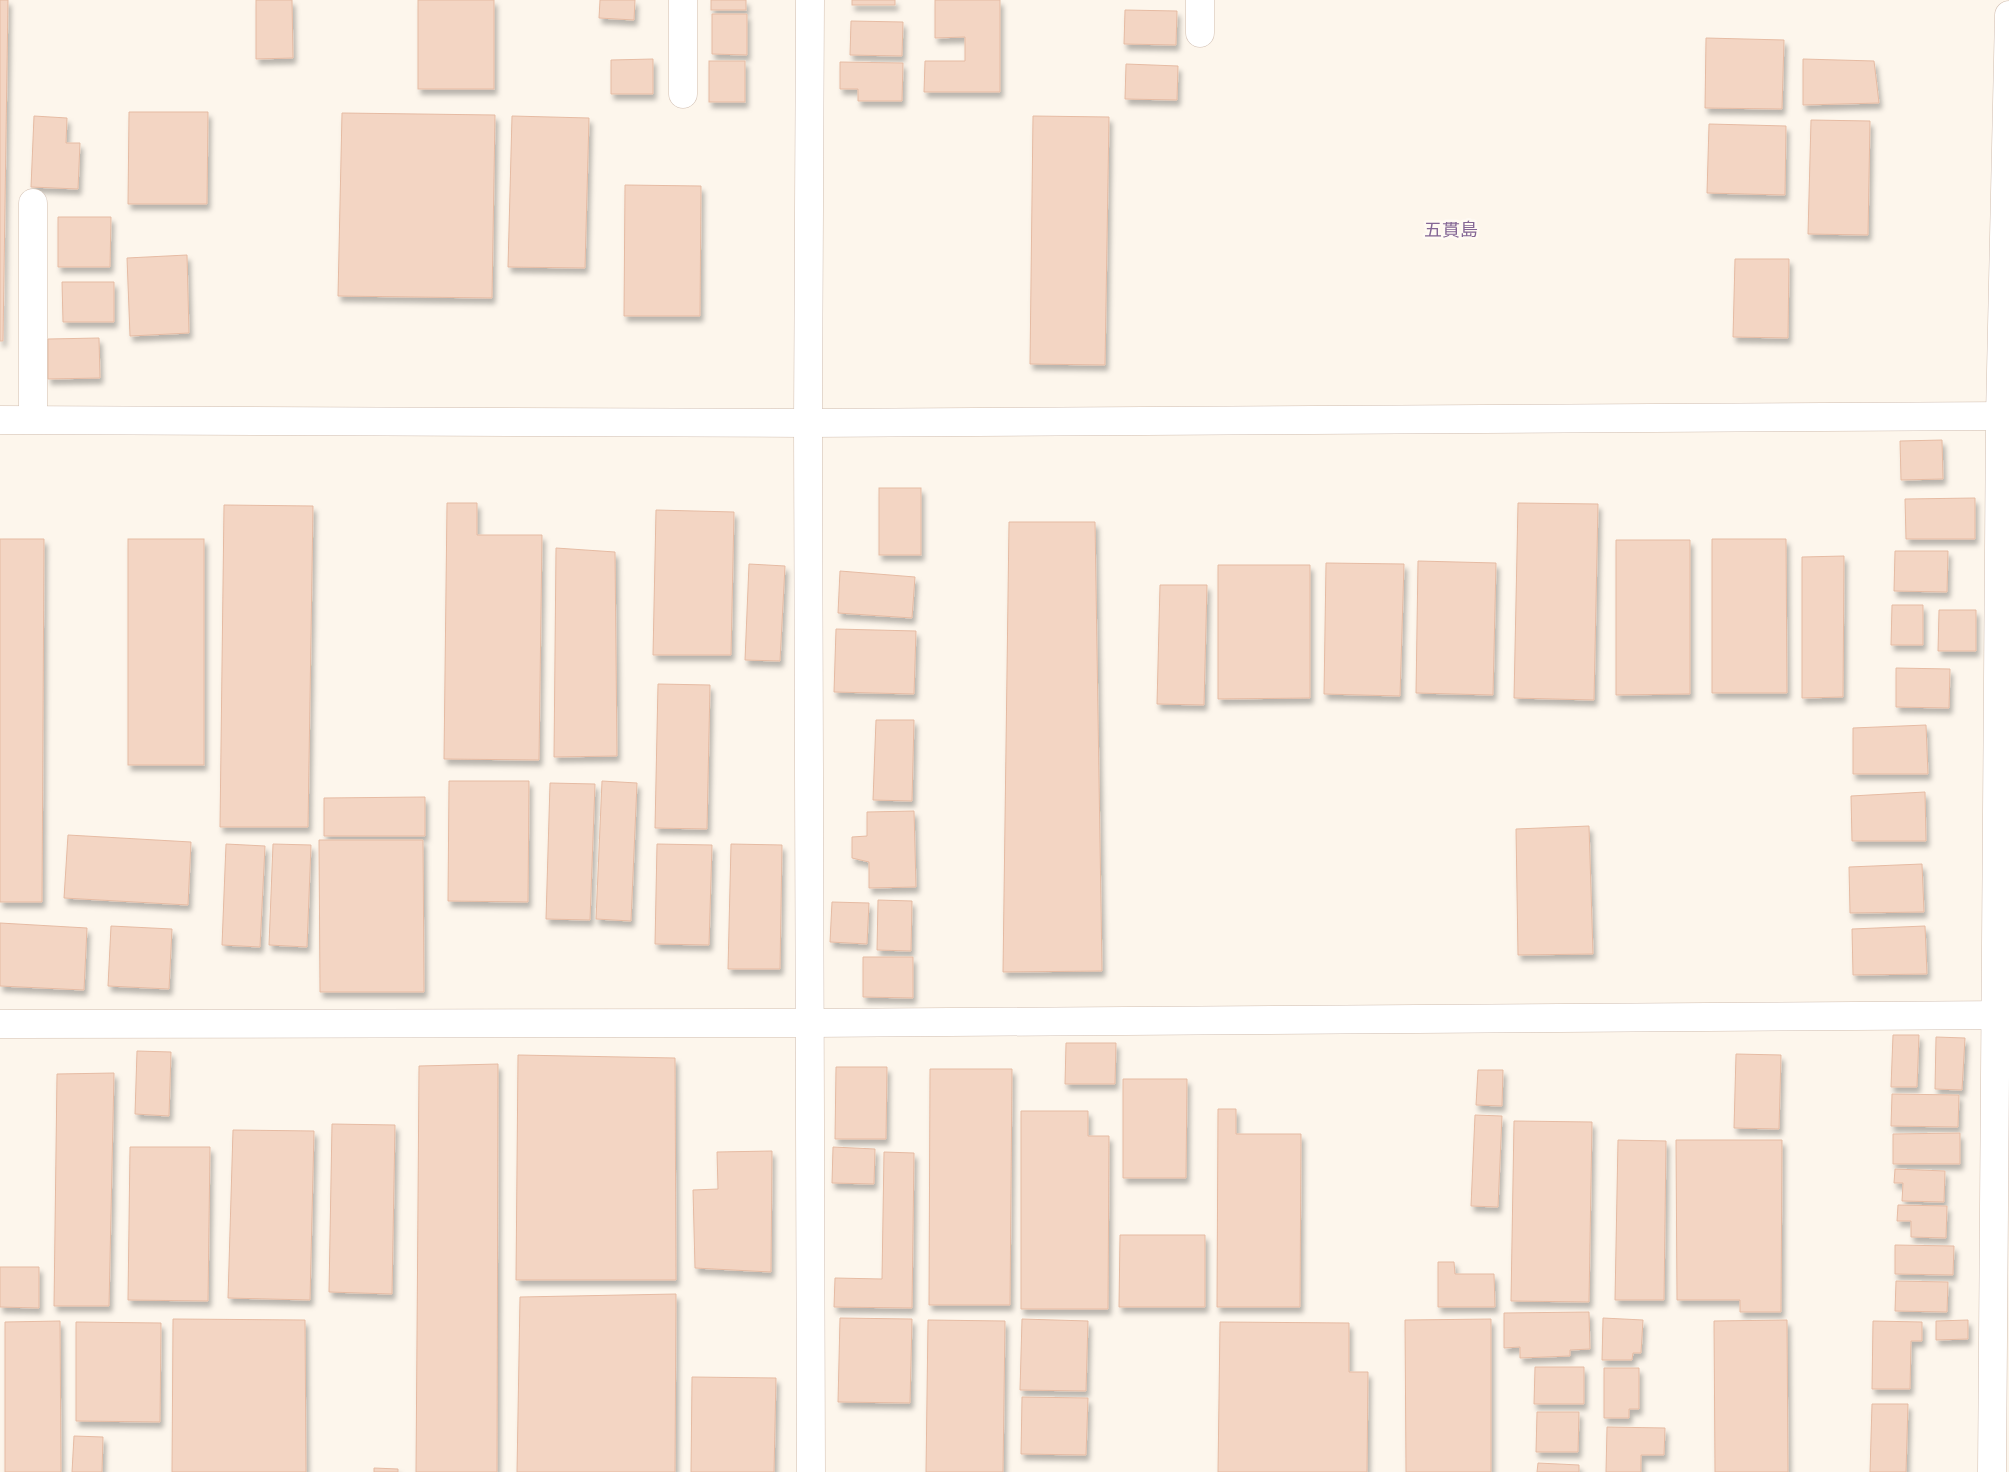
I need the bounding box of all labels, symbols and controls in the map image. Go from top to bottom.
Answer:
district label: 五貫島 [1424,218,1478,242]

